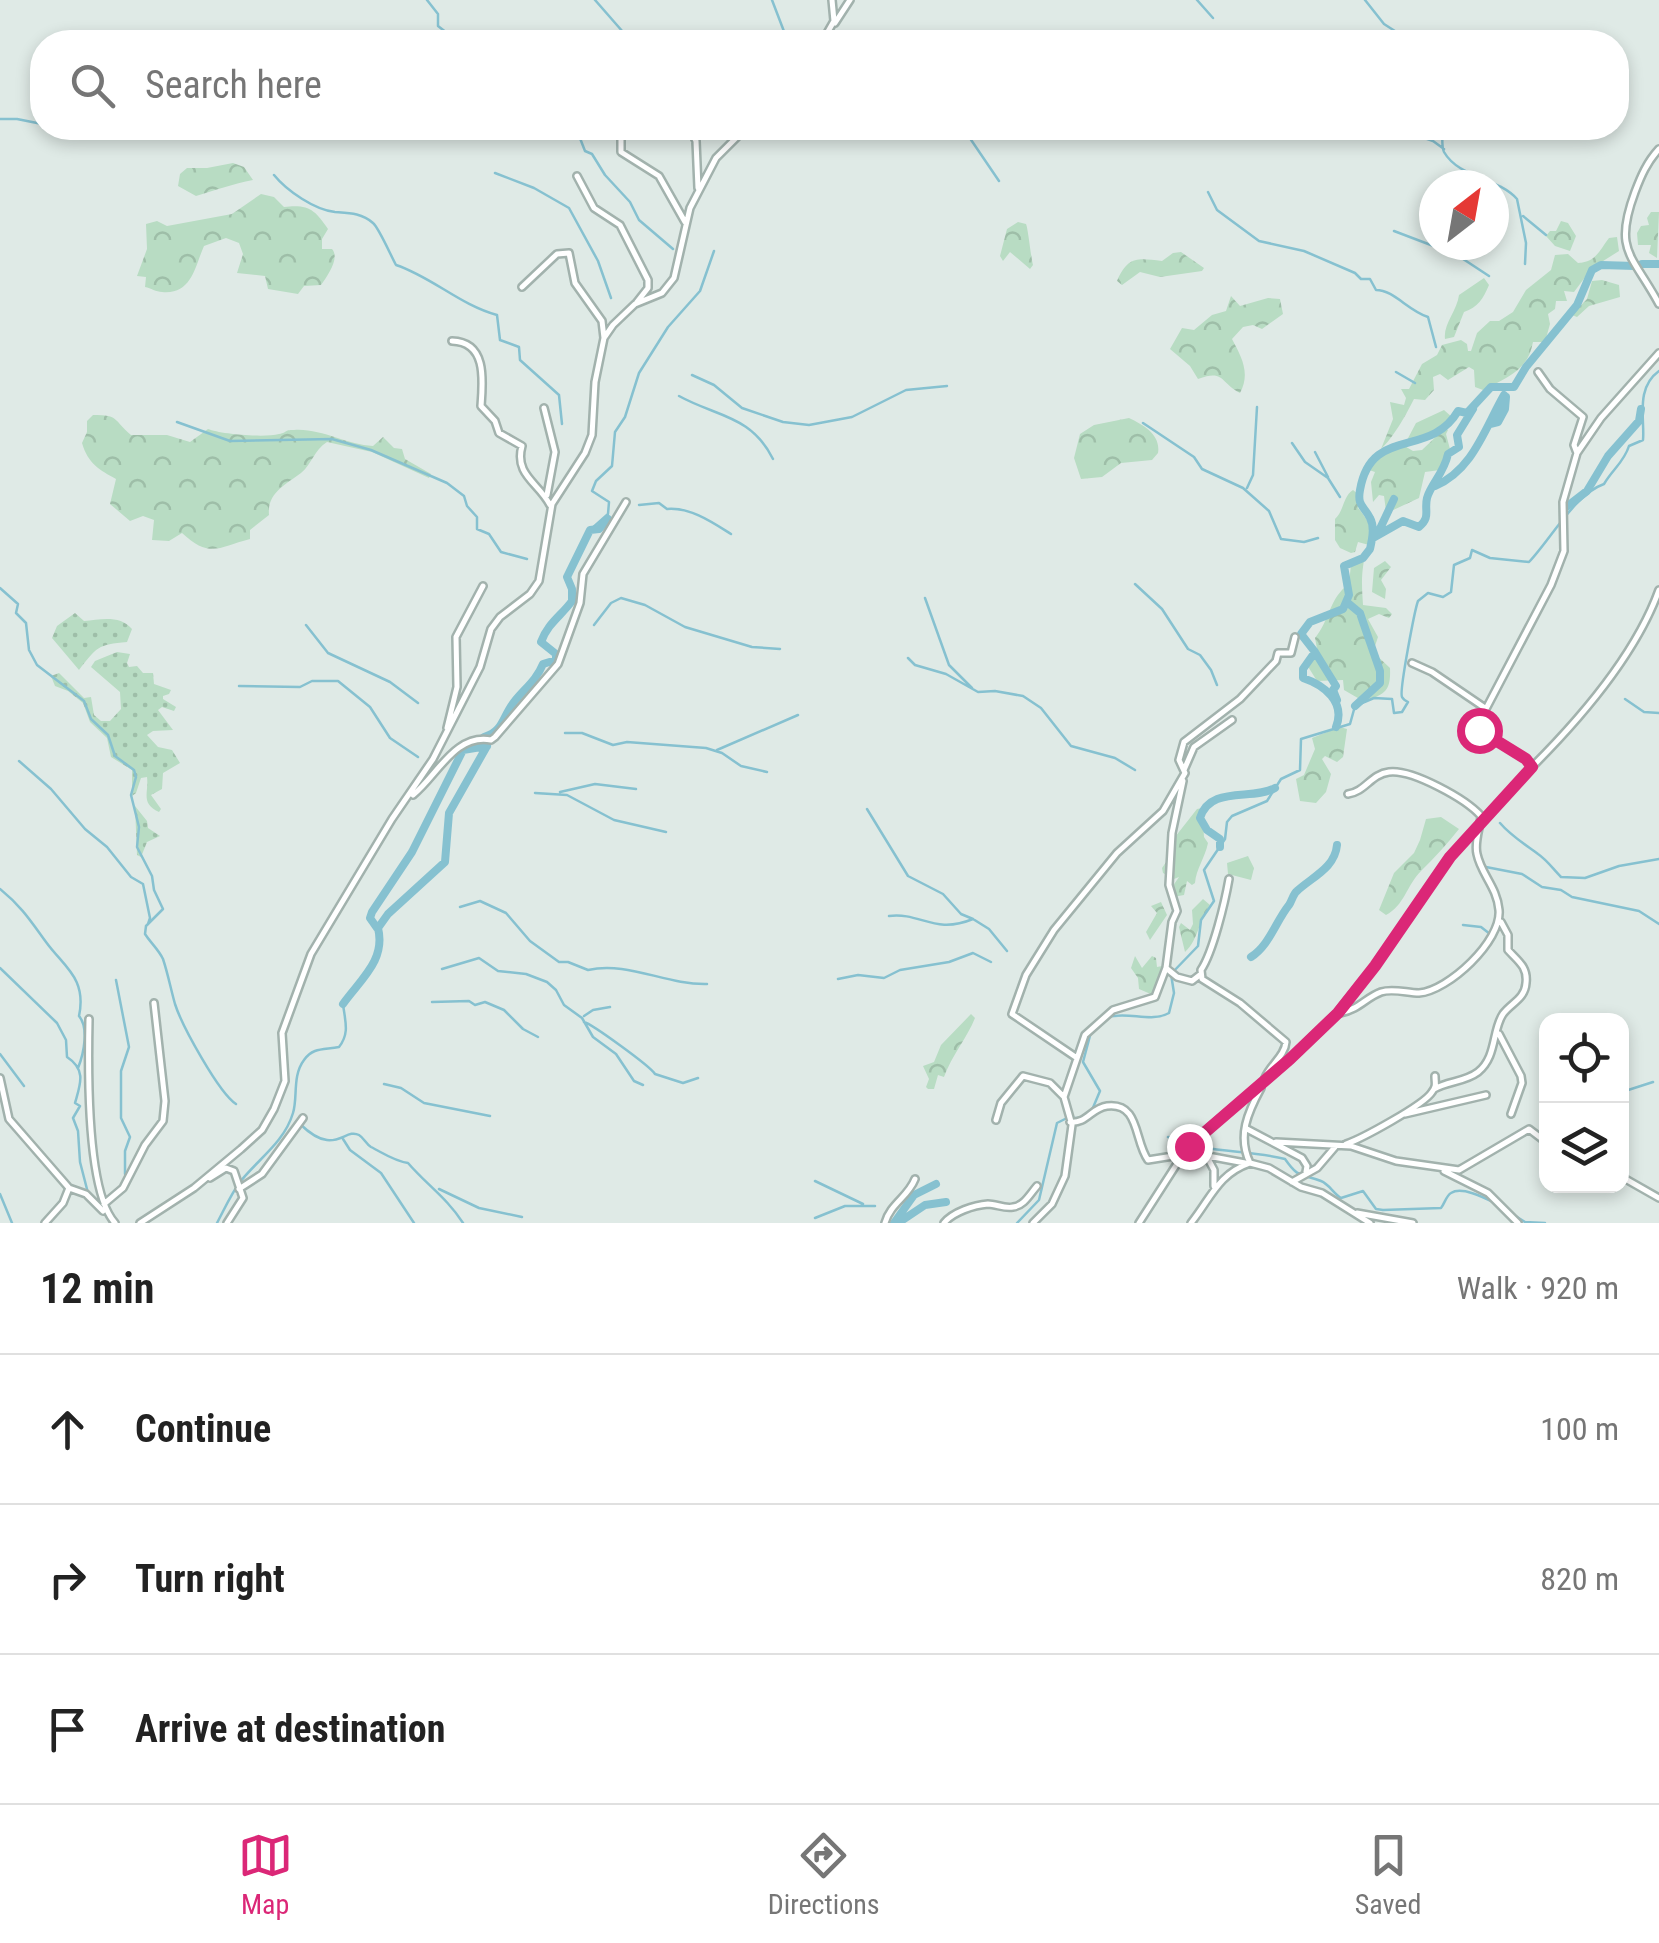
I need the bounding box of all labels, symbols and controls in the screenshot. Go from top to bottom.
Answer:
search box [30,30,1629,140]
icon: search [65,58,120,113]
text: Search here [145,63,322,107]
north arrow [1419,170,1509,260]
route start [1457,708,1503,754]
map controls [1539,1013,1629,1193]
button: locate [1539,1013,1629,1103]
button: layers [1539,1103,1629,1193]
route end [1167,1124,1213,1170]
text: 12 min [40,1264,155,1313]
text: Walk · 920 m [1457,1269,1619,1307]
icon: ahead [40,1402,95,1457]
text: Continue [135,1407,271,1451]
text: 100 m [1540,1410,1619,1448]
icon: right [40,1552,95,1607]
text: Turn right [135,1557,285,1601]
text: 820 m [1540,1560,1619,1598]
icon: arrive [40,1702,95,1757]
text: Arrive at destination [135,1707,445,1751]
tab: Map [238,1828,293,1921]
tab: Directions [768,1828,880,1921]
tab: Saved [1355,1828,1421,1921]

